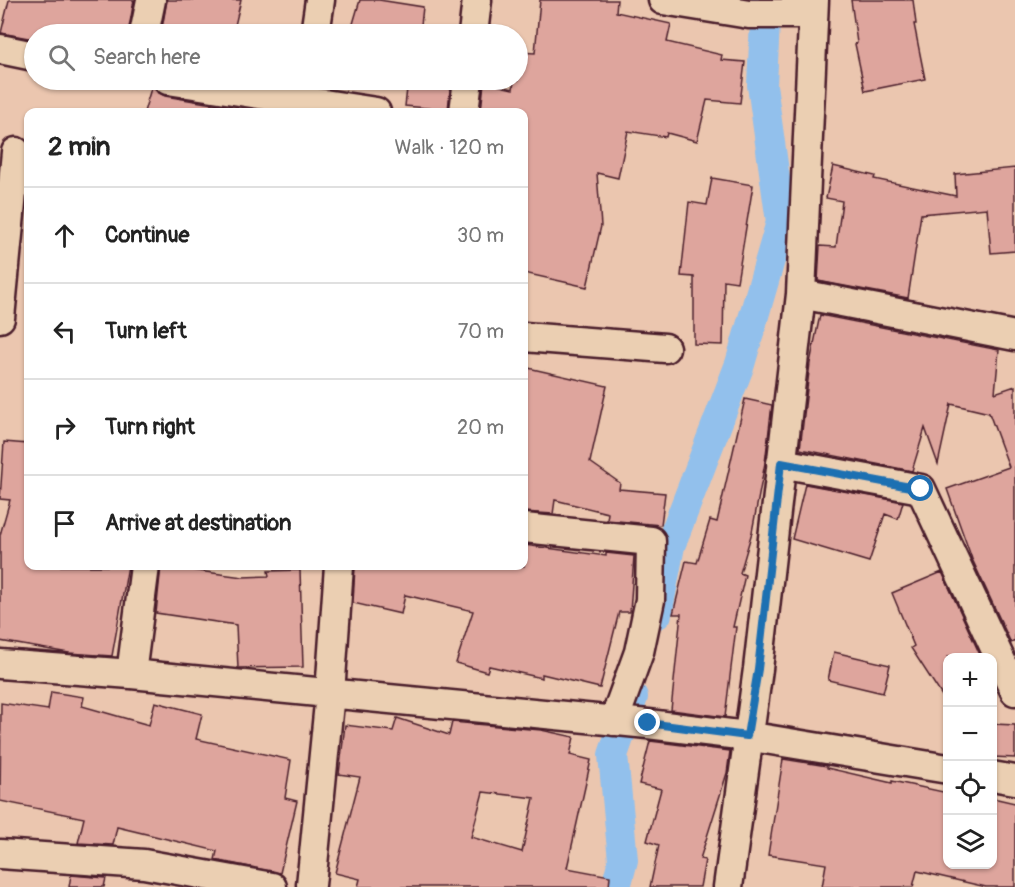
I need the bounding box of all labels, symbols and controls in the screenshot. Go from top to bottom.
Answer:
search box [24,24,528,90]
icon: search [45,41,78,74]
text: Search here [93,43,200,71]
text: 2 min [48,131,110,163]
text: Walk · 120 m [395,135,504,160]
icon: ahead [48,219,81,252]
text: Continue [105,221,189,249]
text: 30 m [457,223,504,248]
icon: left [48,315,81,348]
text: Turn left [105,317,187,345]
text: 70 m [458,319,504,344]
icon: right [48,411,81,444]
text: Turn right [105,413,195,441]
text: 20 m [457,415,504,440]
route start [907,475,933,501]
icon: arrive [48,507,81,540]
text: Arrive at destination [105,509,291,537]
map controls [943,653,997,869]
button: + [943,653,997,707]
button: − [943,707,997,761]
route end [634,709,660,735]
button: locate [943,761,997,815]
button: layers [943,815,997,869]

